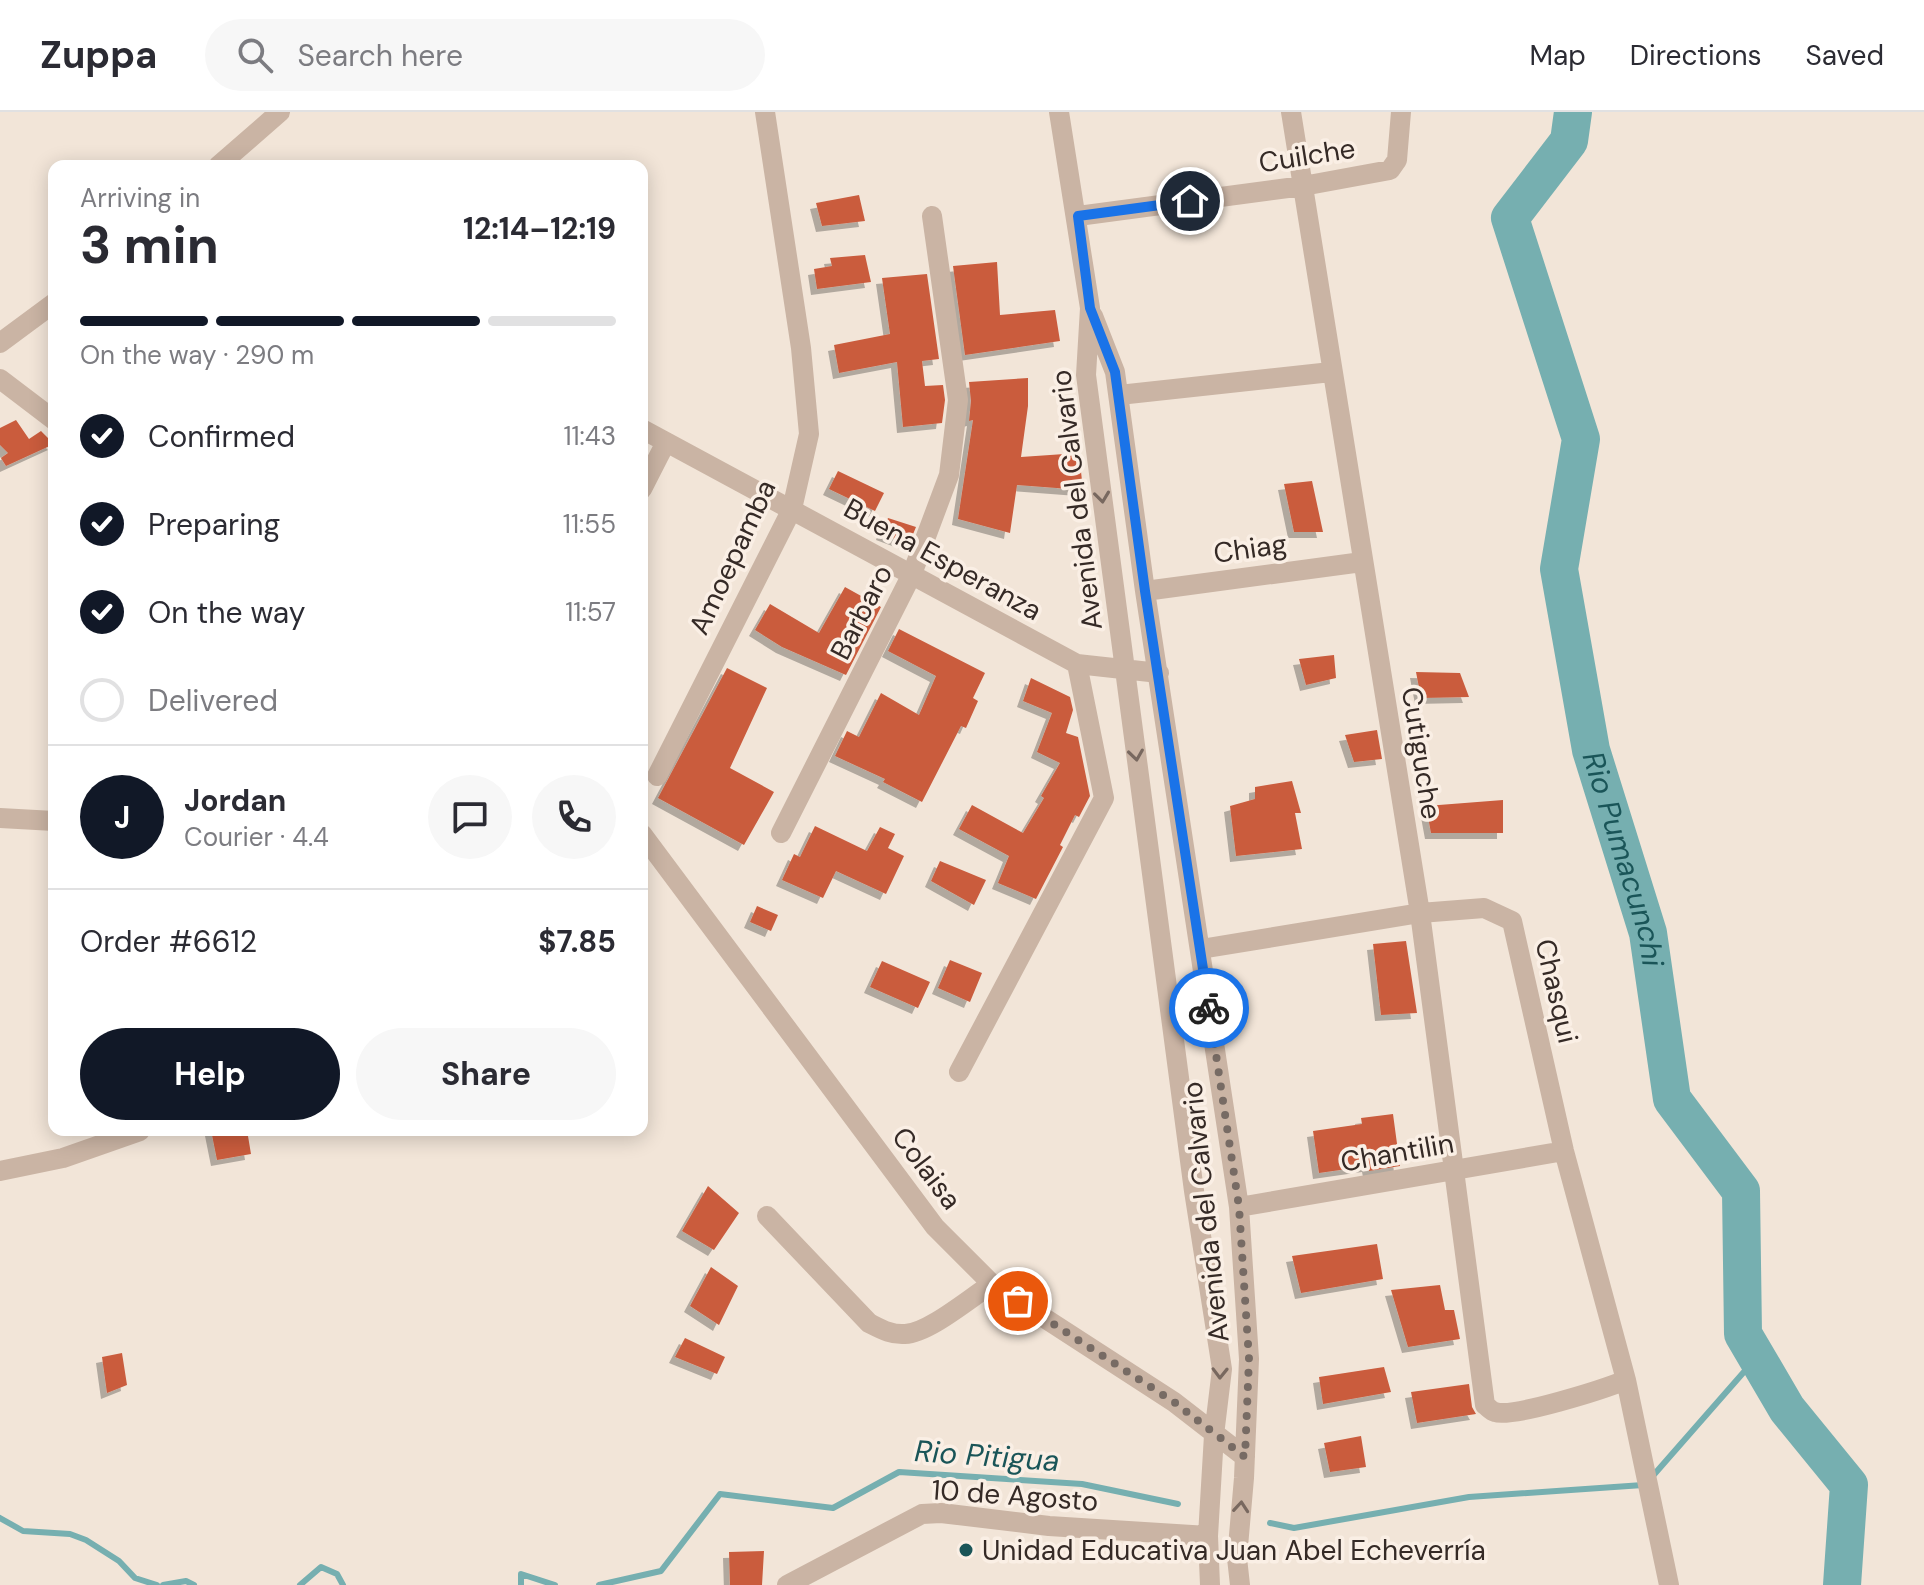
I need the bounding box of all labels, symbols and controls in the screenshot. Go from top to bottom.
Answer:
search box [205,19,765,91]
text: Zuppa [40,30,157,80]
icon: search [233,33,277,77]
text: Search here [297,36,463,75]
text: Map [1529,37,1586,74]
text: Directions [1630,37,1762,74]
text: Saved [1806,37,1884,74]
street label: Cuilche [1256,130,1358,181]
pin [1156,167,1224,235]
icon: home [1168,179,1212,223]
text: Arriving in [80,181,200,215]
text: 12:14–12:19 [463,209,616,248]
text: 3 min [80,211,219,279]
text: On the way · 290 m [80,338,314,372]
street label: Avenida del Calvario [1042,368,1111,632]
icon: check [80,414,124,458]
text: Confirmed [148,417,295,456]
text: 11:43 [563,419,616,453]
street label: Amoepamba [680,474,784,640]
street label: Buena Esperanza [837,490,1048,629]
one-way arrow [1093,490,1110,504]
icon: check [80,502,124,546]
text: Preparing [148,505,280,544]
text: 11:55 [563,507,616,541]
street label: Chiag [1211,525,1289,572]
street label: Barbaro [822,559,901,666]
icon: check [80,590,124,634]
text: On the way [148,593,305,632]
text: 11:57 [565,595,616,629]
text: Delivered [148,681,278,720]
street label: Cutiguche [1393,684,1450,822]
water label: Rio Pumacunchi [1574,746,1673,970]
one-way arrow [1127,748,1144,762]
button: chat [428,775,512,859]
button: phone [532,775,616,859]
text: Jordan [184,781,286,820]
text: J [114,798,130,837]
text: Courier · 4.4 [184,820,329,854]
text: Order #6612 [80,922,257,961]
text: $7.85 [538,922,616,961]
street label: Chasqui [1527,935,1586,1047]
courier [1169,968,1249,1048]
icon: bike [1187,986,1231,1030]
button: Help [80,1028,340,1120]
button: Share [356,1028,616,1120]
street label: Avenida del Calvario [1173,1080,1238,1344]
street label: Colaisa [883,1120,970,1217]
street label: Chantilin [1338,1124,1457,1181]
pin [984,1267,1052,1335]
icon: bag [996,1279,1040,1323]
one-way arrow [1211,1367,1229,1380]
water label: Rio Pitigua [913,1431,1061,1480]
street label: 10 de Agosto [930,1471,1100,1520]
one-way arrow [1232,1500,1249,1513]
place label: Unidad Educativa Juan Abel Echeverría [982,1532,1486,1569]
marker: Unidad Educativa Juan Abel Echeverría [957,1541,975,1559]

